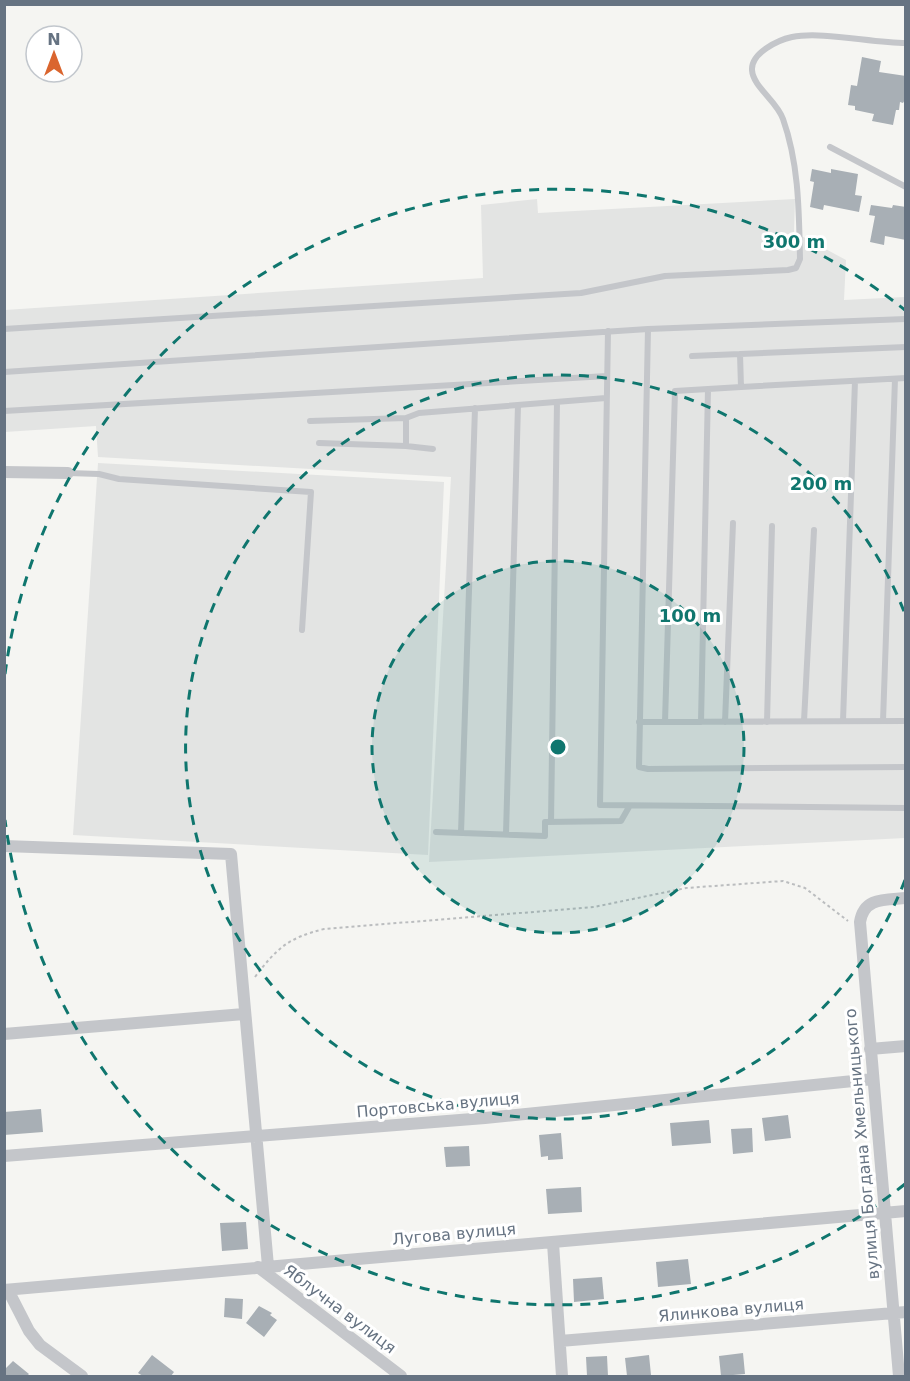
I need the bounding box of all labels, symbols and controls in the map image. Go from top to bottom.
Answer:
north arrow [24,24,84,84]
text: N [47,30,61,49]
text: 300 m [763,231,825,252]
text: 200 m [790,473,852,494]
text: 100 m [659,605,721,626]
centre of rings [548,737,568,757]
street label: вулиця Богдана Хмельницького [841,1008,883,1280]
street label: Портовська вулиця [356,1088,520,1122]
street label: Лугова вулиця [391,1219,517,1249]
street label: Яблучна вулиця [280,1261,400,1357]
street label: Ялинкова вулиця [657,1294,805,1326]

